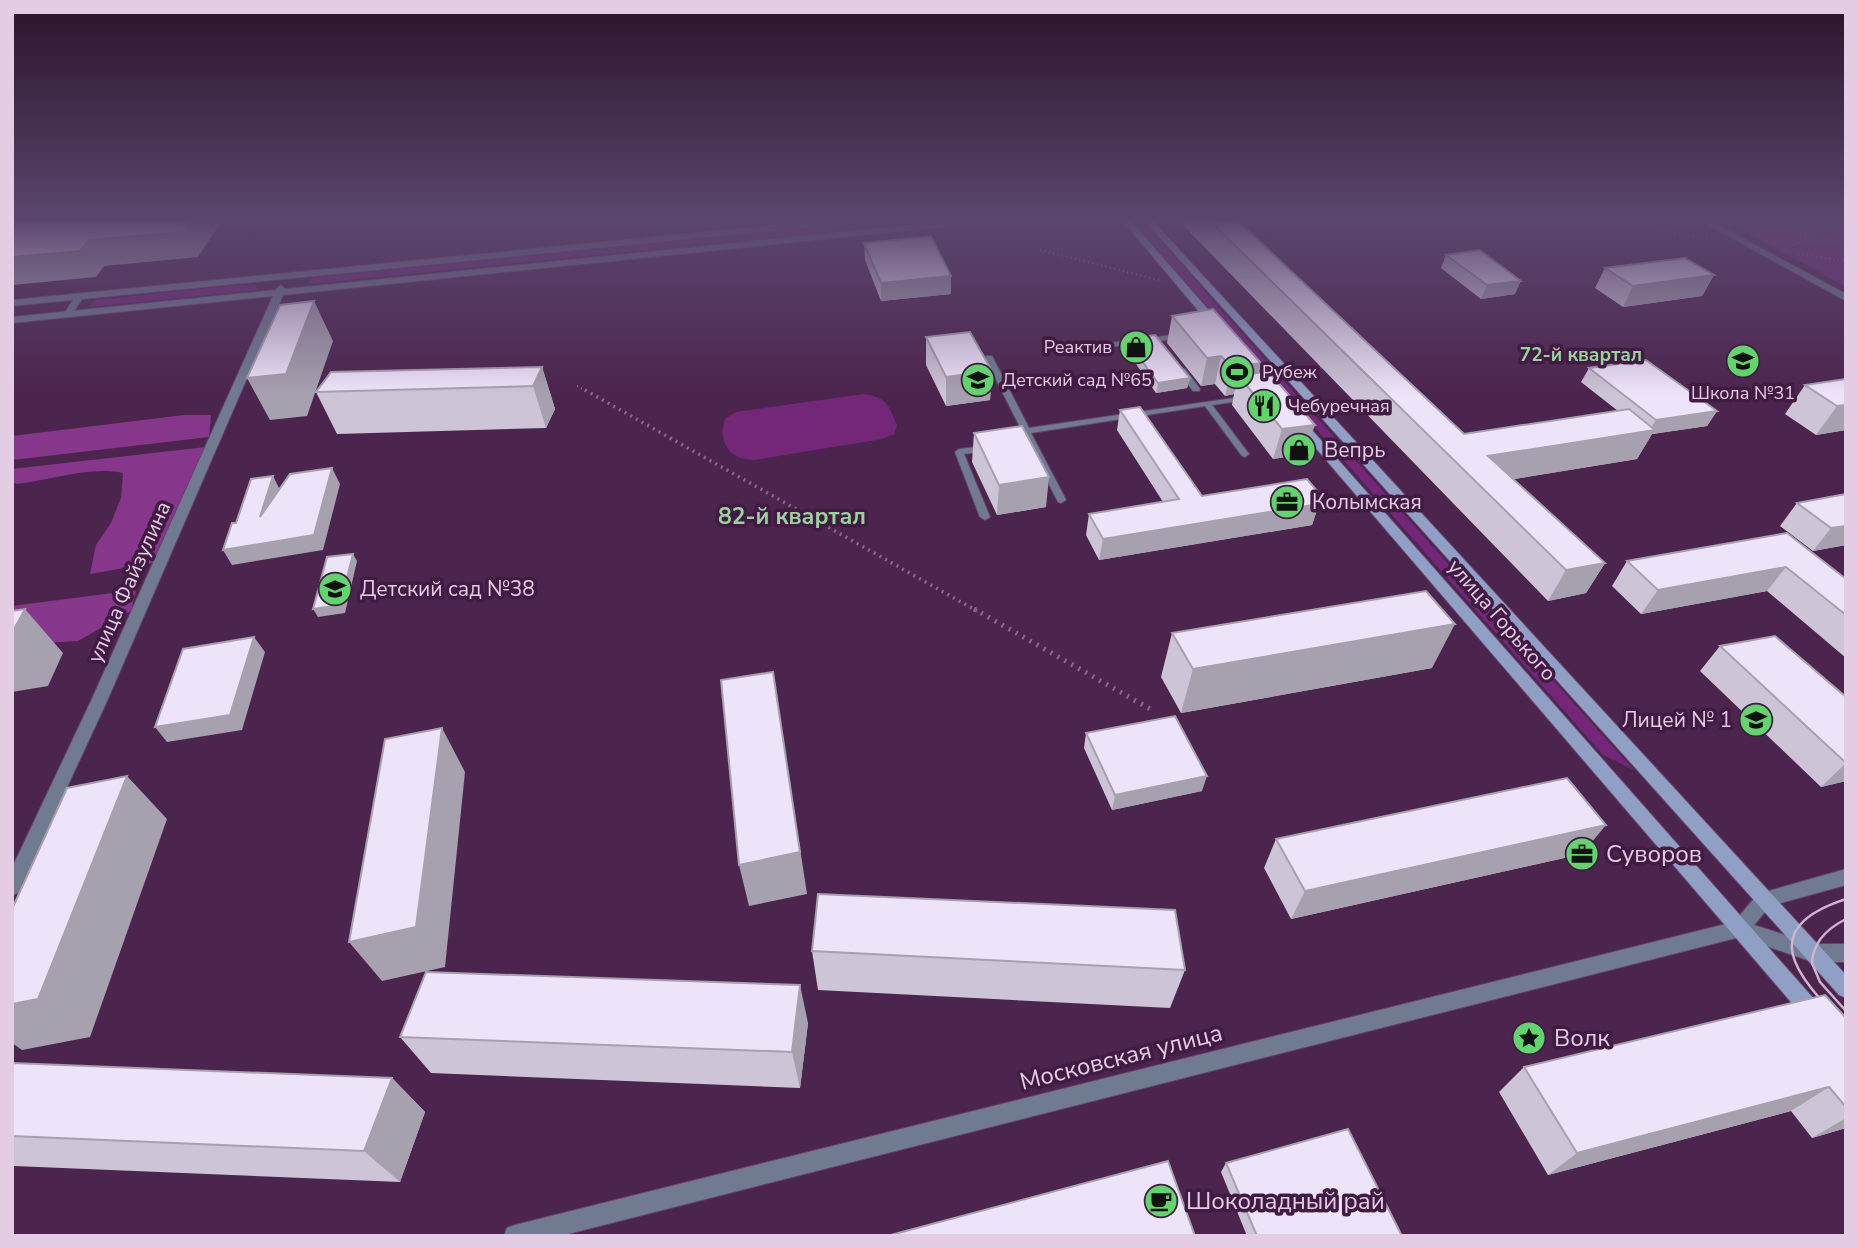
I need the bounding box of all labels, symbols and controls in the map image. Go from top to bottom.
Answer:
shop icon: Реактив [1117,328,1155,366]
place label: Реактив [1044,335,1112,359]
district label: 72-й квартал [1520,342,1642,368]
school or university icon: Школа №31 [1724,342,1762,380]
sports icon: Рубеж [1218,353,1256,391]
place label: Рубеж [1262,360,1318,384]
school or university icon: Детский сад №65 [959,361,997,399]
place label: Детский сад №65 [1002,368,1152,392]
place label: Школа №31 [1691,381,1795,405]
restaurant icon: Чебуречная [1245,387,1283,425]
place label: Чебуречная [1288,394,1390,418]
shop icon: Вепрь [1280,431,1318,469]
place label: Вепрь [1324,436,1386,464]
office icon: Колымская [1268,483,1306,521]
place label: Колымская [1312,488,1422,516]
street label: улица Файзулина [81,497,177,667]
district label: 82-й квартал [718,501,866,532]
street label: улица Горького [1441,553,1563,687]
school or university icon: Детский сад №38 [316,570,354,608]
place label: Детский сад №38 [360,575,535,603]
school or university icon: Лицей № 1 [1737,701,1775,739]
place label: Лицей № 1 [1622,706,1732,734]
office icon: Суворов [1563,835,1601,873]
place label: Суворов [1606,838,1702,870]
street label: Московская улица [1016,1016,1226,1098]
place icon: Волк [1510,1019,1548,1057]
place label: Волк [1554,1022,1610,1054]
cafe icon: Шоколадный рай [1142,1182,1180,1220]
place label: Шоколадный рай [1186,1185,1385,1217]

